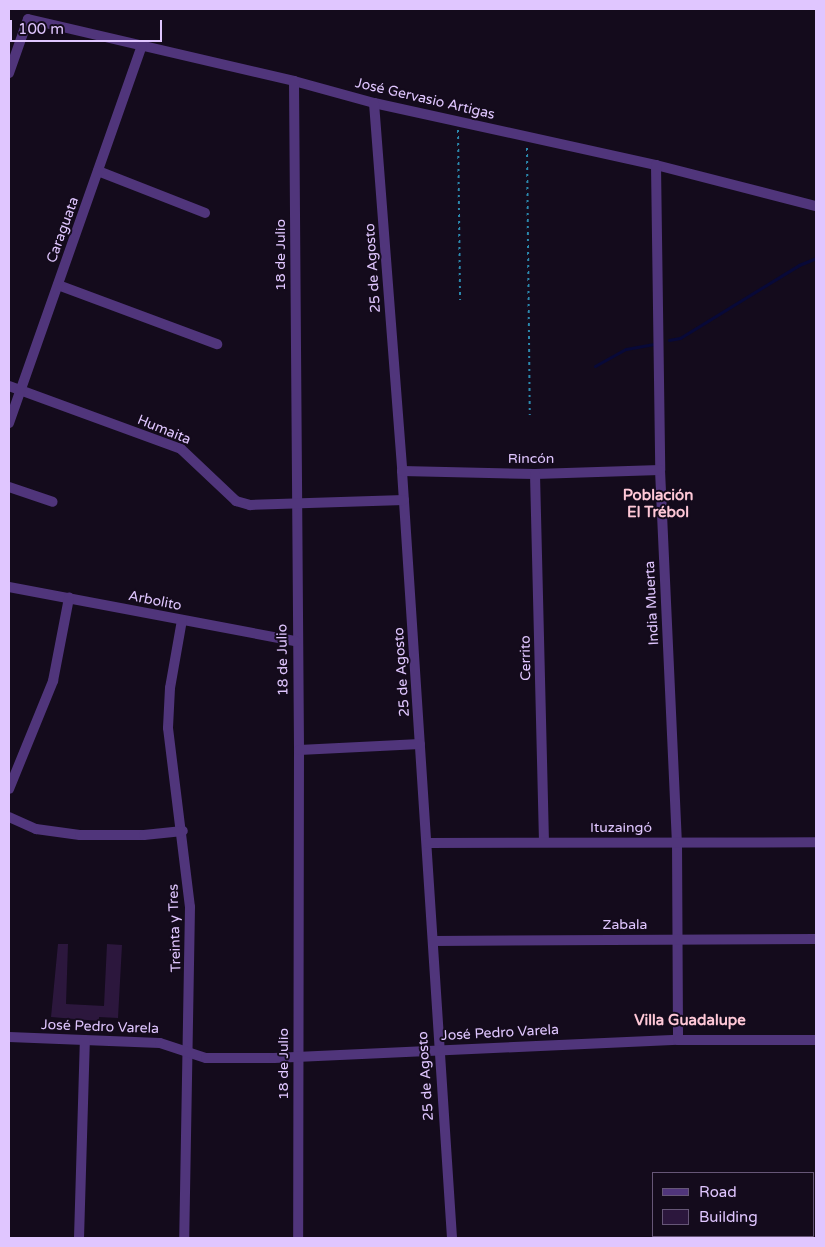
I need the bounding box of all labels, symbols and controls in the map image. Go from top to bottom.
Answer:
scale bar [12,10,165,42]
text: 100 m [18,20,64,38]
street label: José Gervasio Artigas [354,75,496,123]
street label: Caraguata [43,195,83,265]
street label: 18 de Julio [273,219,289,291]
street label: 25 de Agosto [361,223,385,313]
street label: Humaita [135,412,193,448]
street label: Rincón [508,451,554,467]
district label: Población El Trébol [623,486,693,521]
street label: India Muerta [641,560,663,646]
street label: Arbolito [127,588,183,614]
street label: 18 de Julio [274,624,292,696]
street label: 25 de Agosto [390,627,414,717]
street label: Cerrito [517,635,535,681]
street label: Ituzaingó [590,820,652,836]
street label: Treinta y Tres [165,884,185,972]
street label: Zabala [603,917,647,933]
district label: Villa Guadalupe [634,1012,746,1030]
street label: José Pedro Varela [41,1017,159,1037]
street label: José Pedro Varela [441,1022,559,1044]
street label: 18 de Julio [276,1028,292,1100]
street label: 25 de Agosto [414,1031,438,1121]
legend [652,1172,815,1237]
text: Road [699,1183,737,1201]
text: Building [699,1208,758,1226]

